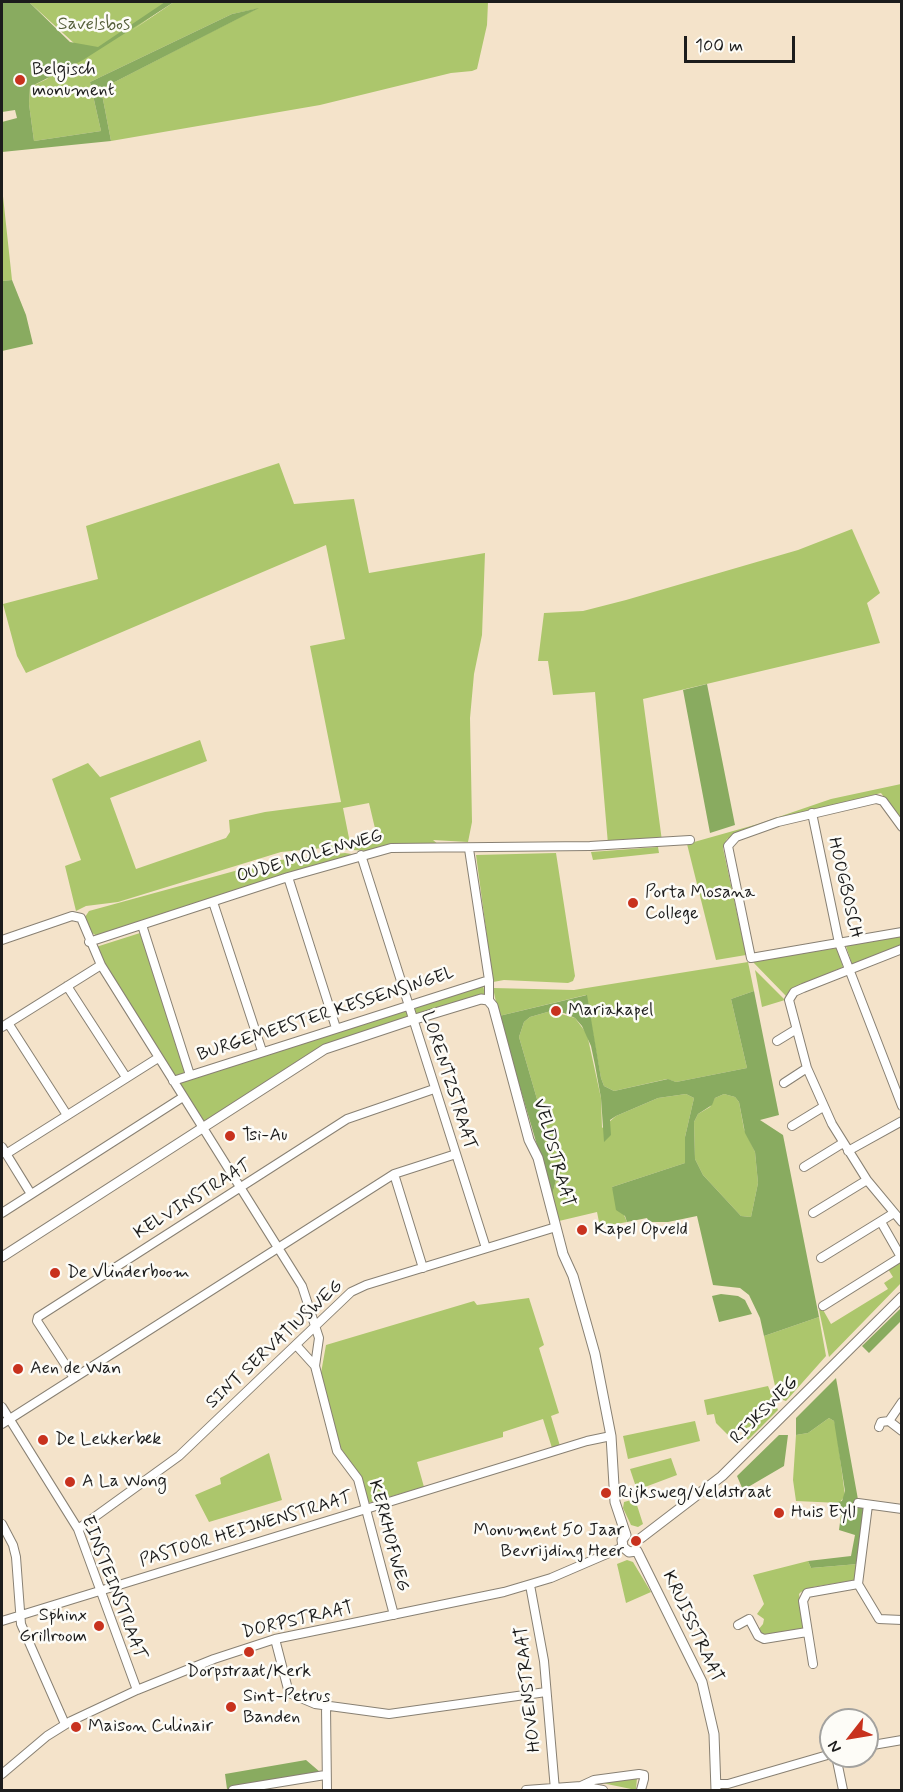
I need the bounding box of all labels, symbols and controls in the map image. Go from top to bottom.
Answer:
park label: Savelsbos [58,14,130,36]
scale bar [687,24,798,62]
text: 100 m [695,34,743,58]
place label: Belgisch monument [32,59,114,101]
marker: Belgisch monument [13,73,27,87]
street label: OUDE MOLENWEG [235,826,385,888]
street label: HOOGBOSCH [822,835,866,941]
place label: Porta Mosana College [645,882,755,924]
marker: Porta Mosana College [626,896,640,910]
street label: BURGEMEESTER KESSENSINGEL [195,963,457,1067]
place label: Mariakapel [568,1000,653,1022]
marker: Mariakapel [549,1004,563,1018]
street label: LORENTZSTRAAT [415,1009,481,1153]
street label: VELDSTRAAT [527,1096,579,1210]
place label: Tsi-Au [242,1125,287,1147]
marker: Tsi-Au [223,1129,237,1143]
street label: KELVINSTRAAT [130,1155,256,1245]
place label: Kapel Opveld [594,1219,688,1241]
marker: Kapel Opveld [575,1223,589,1237]
place label: De Vlinderboom [67,1262,190,1284]
marker: De Vlinderboom [48,1266,62,1280]
street label: SINT SERVATIUSWEG [202,1276,348,1414]
place label: Aen de Wan [30,1358,121,1380]
marker: Aen de Wan [11,1362,25,1376]
street label: RIJKSWEG [726,1372,804,1450]
place label: De Lekkerbek [55,1429,161,1451]
marker: De Lekkerbek [36,1433,50,1447]
place label: A La Wong [82,1471,167,1493]
marker: A La Wong [63,1475,77,1489]
street label: KERKHOFWEG [363,1478,413,1594]
place label: Rijksweg/Veldstraat [618,1482,771,1504]
marker: Rijksweg/Veldstraat [599,1486,613,1500]
street label: PASTOOR HEIJNENSTRAAT [137,1487,355,1573]
place label: Huis Eyll [791,1502,856,1524]
marker: Huis Eyll [772,1506,786,1520]
street label: EINSTEINSTRAAT [76,1513,150,1663]
place label: Monument 50 Jaar Bevrijding Heer [473,1520,624,1562]
marker: Monument 50 Jaar Bevrijding Heer [629,1534,643,1548]
street label: KRUISSTRAAT [657,1568,727,1686]
street label: DORPSTRAAT [240,1598,356,1644]
place label: Sphinx Grillroom [19,1605,87,1648]
marker: Sphinx Grillroom [92,1619,106,1633]
street label: HOVENSTRAAT [512,1625,546,1753]
marker: Dorpstraat/Kerk [242,1645,256,1659]
place label: Dorpstraat/Kerk [187,1661,311,1683]
place label: Sint-Petrus Banden [243,1686,331,1728]
marker: Sint-Petrus Banden [224,1700,238,1714]
north arrow [819,1708,879,1768]
place label: Maison Culinair [88,1716,213,1738]
marker: Maison Culinair [69,1720,83,1734]
text: N [823,1737,847,1756]

